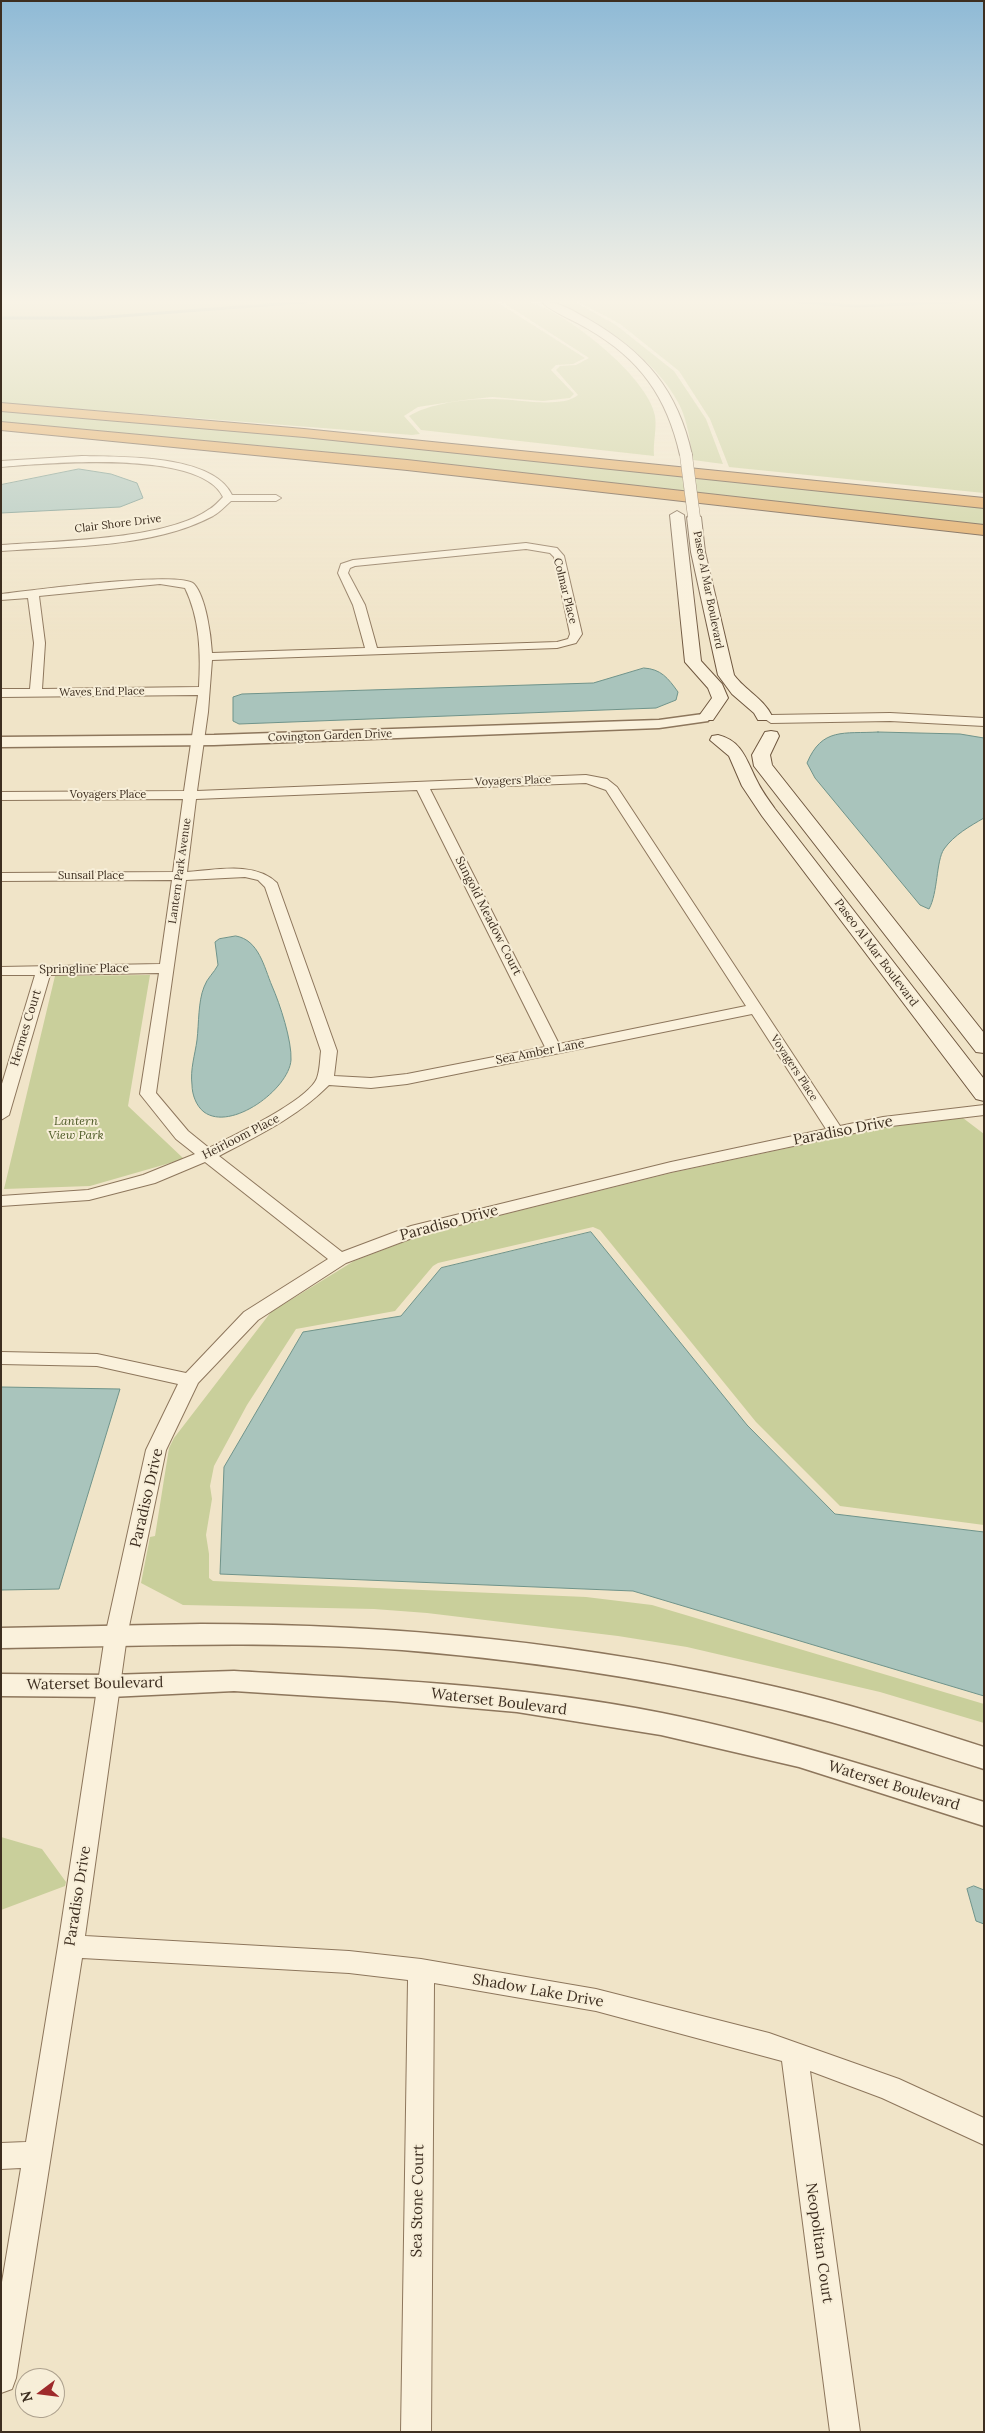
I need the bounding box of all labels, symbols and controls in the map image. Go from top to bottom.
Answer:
street label: Clair Shore Drive [74,512,162,536]
street label: Paseo Al Mar Boulevard [690,530,726,650]
street label: Colmar Place [550,557,580,625]
street label: Waves End Place [59,685,145,699]
street label: Covington Garden Drive [268,727,392,745]
street label: Voyagers Place [475,773,551,789]
street label: Voyagers Place [70,788,146,802]
street label: Lantern Park Avenue [166,817,194,925]
street label: Sungold Meadow Court [452,854,524,978]
street label: Sunsail Place [58,869,124,883]
street label: Paseo Al Mar Boulevard [831,896,921,1010]
street label: Springline Place [39,961,129,977]
street label: Hermes Court [8,988,44,1068]
street label: Voyagers Place [768,1032,820,1104]
street label: Sea Amber Lane [495,1036,585,1068]
street label: Heirloom Place [200,1111,282,1163]
street label: Paradiso Drive [792,1113,894,1149]
park label: Lantern View Park [48,1115,104,1143]
street label: Paradiso Drive [398,1201,500,1245]
street label: Paradiso Drive [127,1447,167,1549]
street label: Waterset Boulevard [26,1674,164,1694]
street label: Waterset Boulevard [430,1685,568,1719]
street label: Waterset Boulevard [826,1757,962,1815]
street label: Paradiso Drive [61,1845,95,1947]
street label: Shadow Lake Drive [471,1971,605,2011]
street label: Sea Stone Court [408,2144,428,2258]
street label: Neopolitan Court [802,2182,836,2304]
north arrow [15,2368,65,2418]
text: N [16,2389,37,2404]

